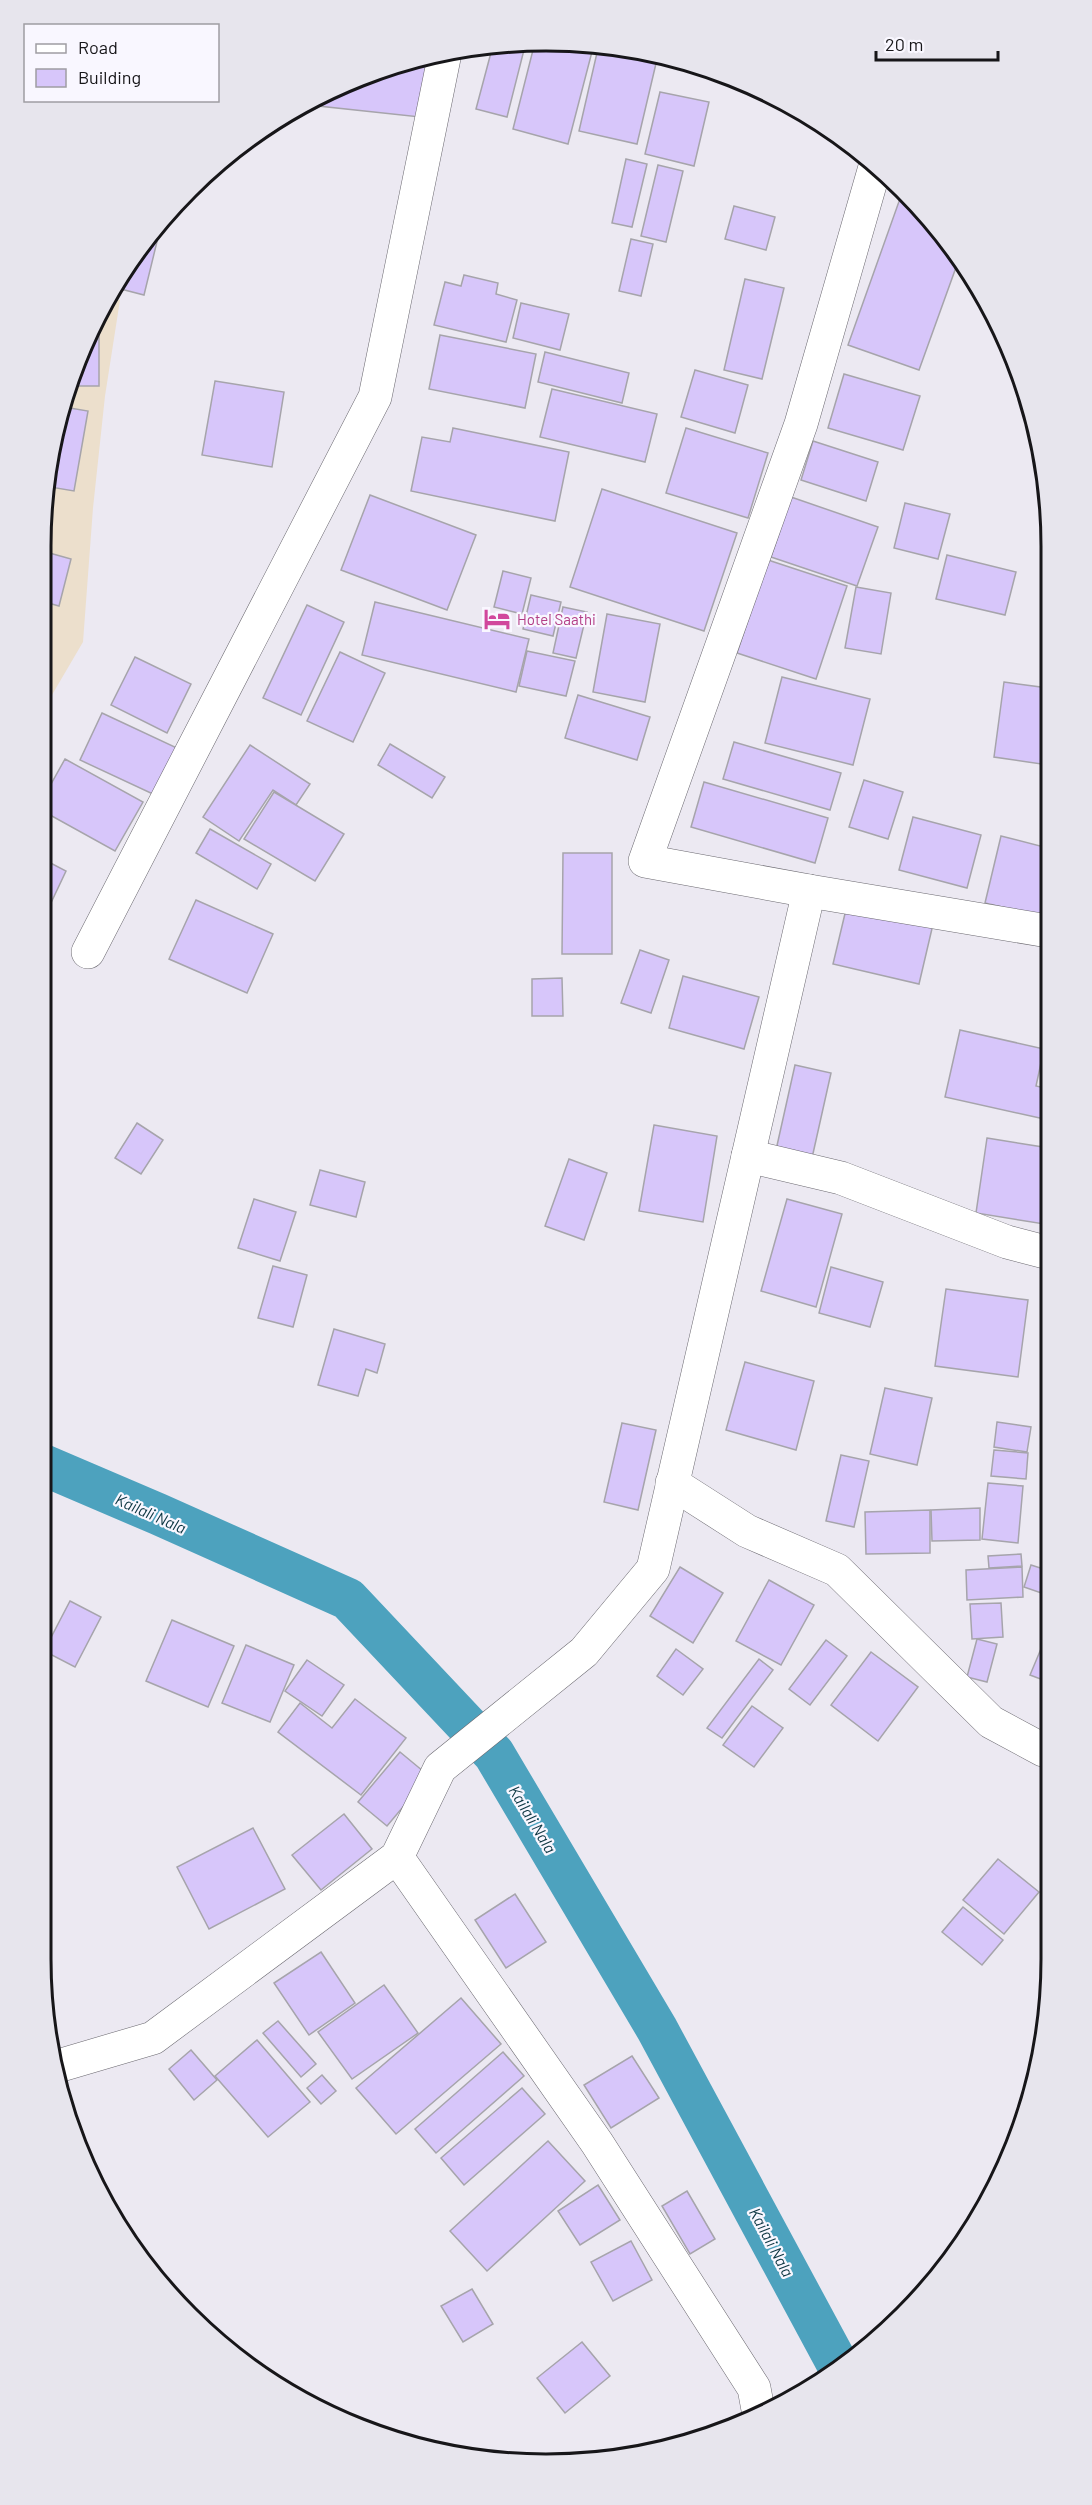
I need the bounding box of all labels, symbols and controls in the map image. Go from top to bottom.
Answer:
legend [24,24,219,102]
scale bar [876,24,998,62]
text: 20 m [885,33,923,55]
text: Road [78,36,118,58]
text: Building [78,66,141,88]
hotel icon: Hotel Saathi [482,604,512,634]
place label: Hotel Saathi [517,610,596,628]
water label: Kailali Nala [113,1489,189,1537]
water label: Kailali Nala [505,1782,561,1856]
water label: Kailali Nala [746,2204,798,2280]

